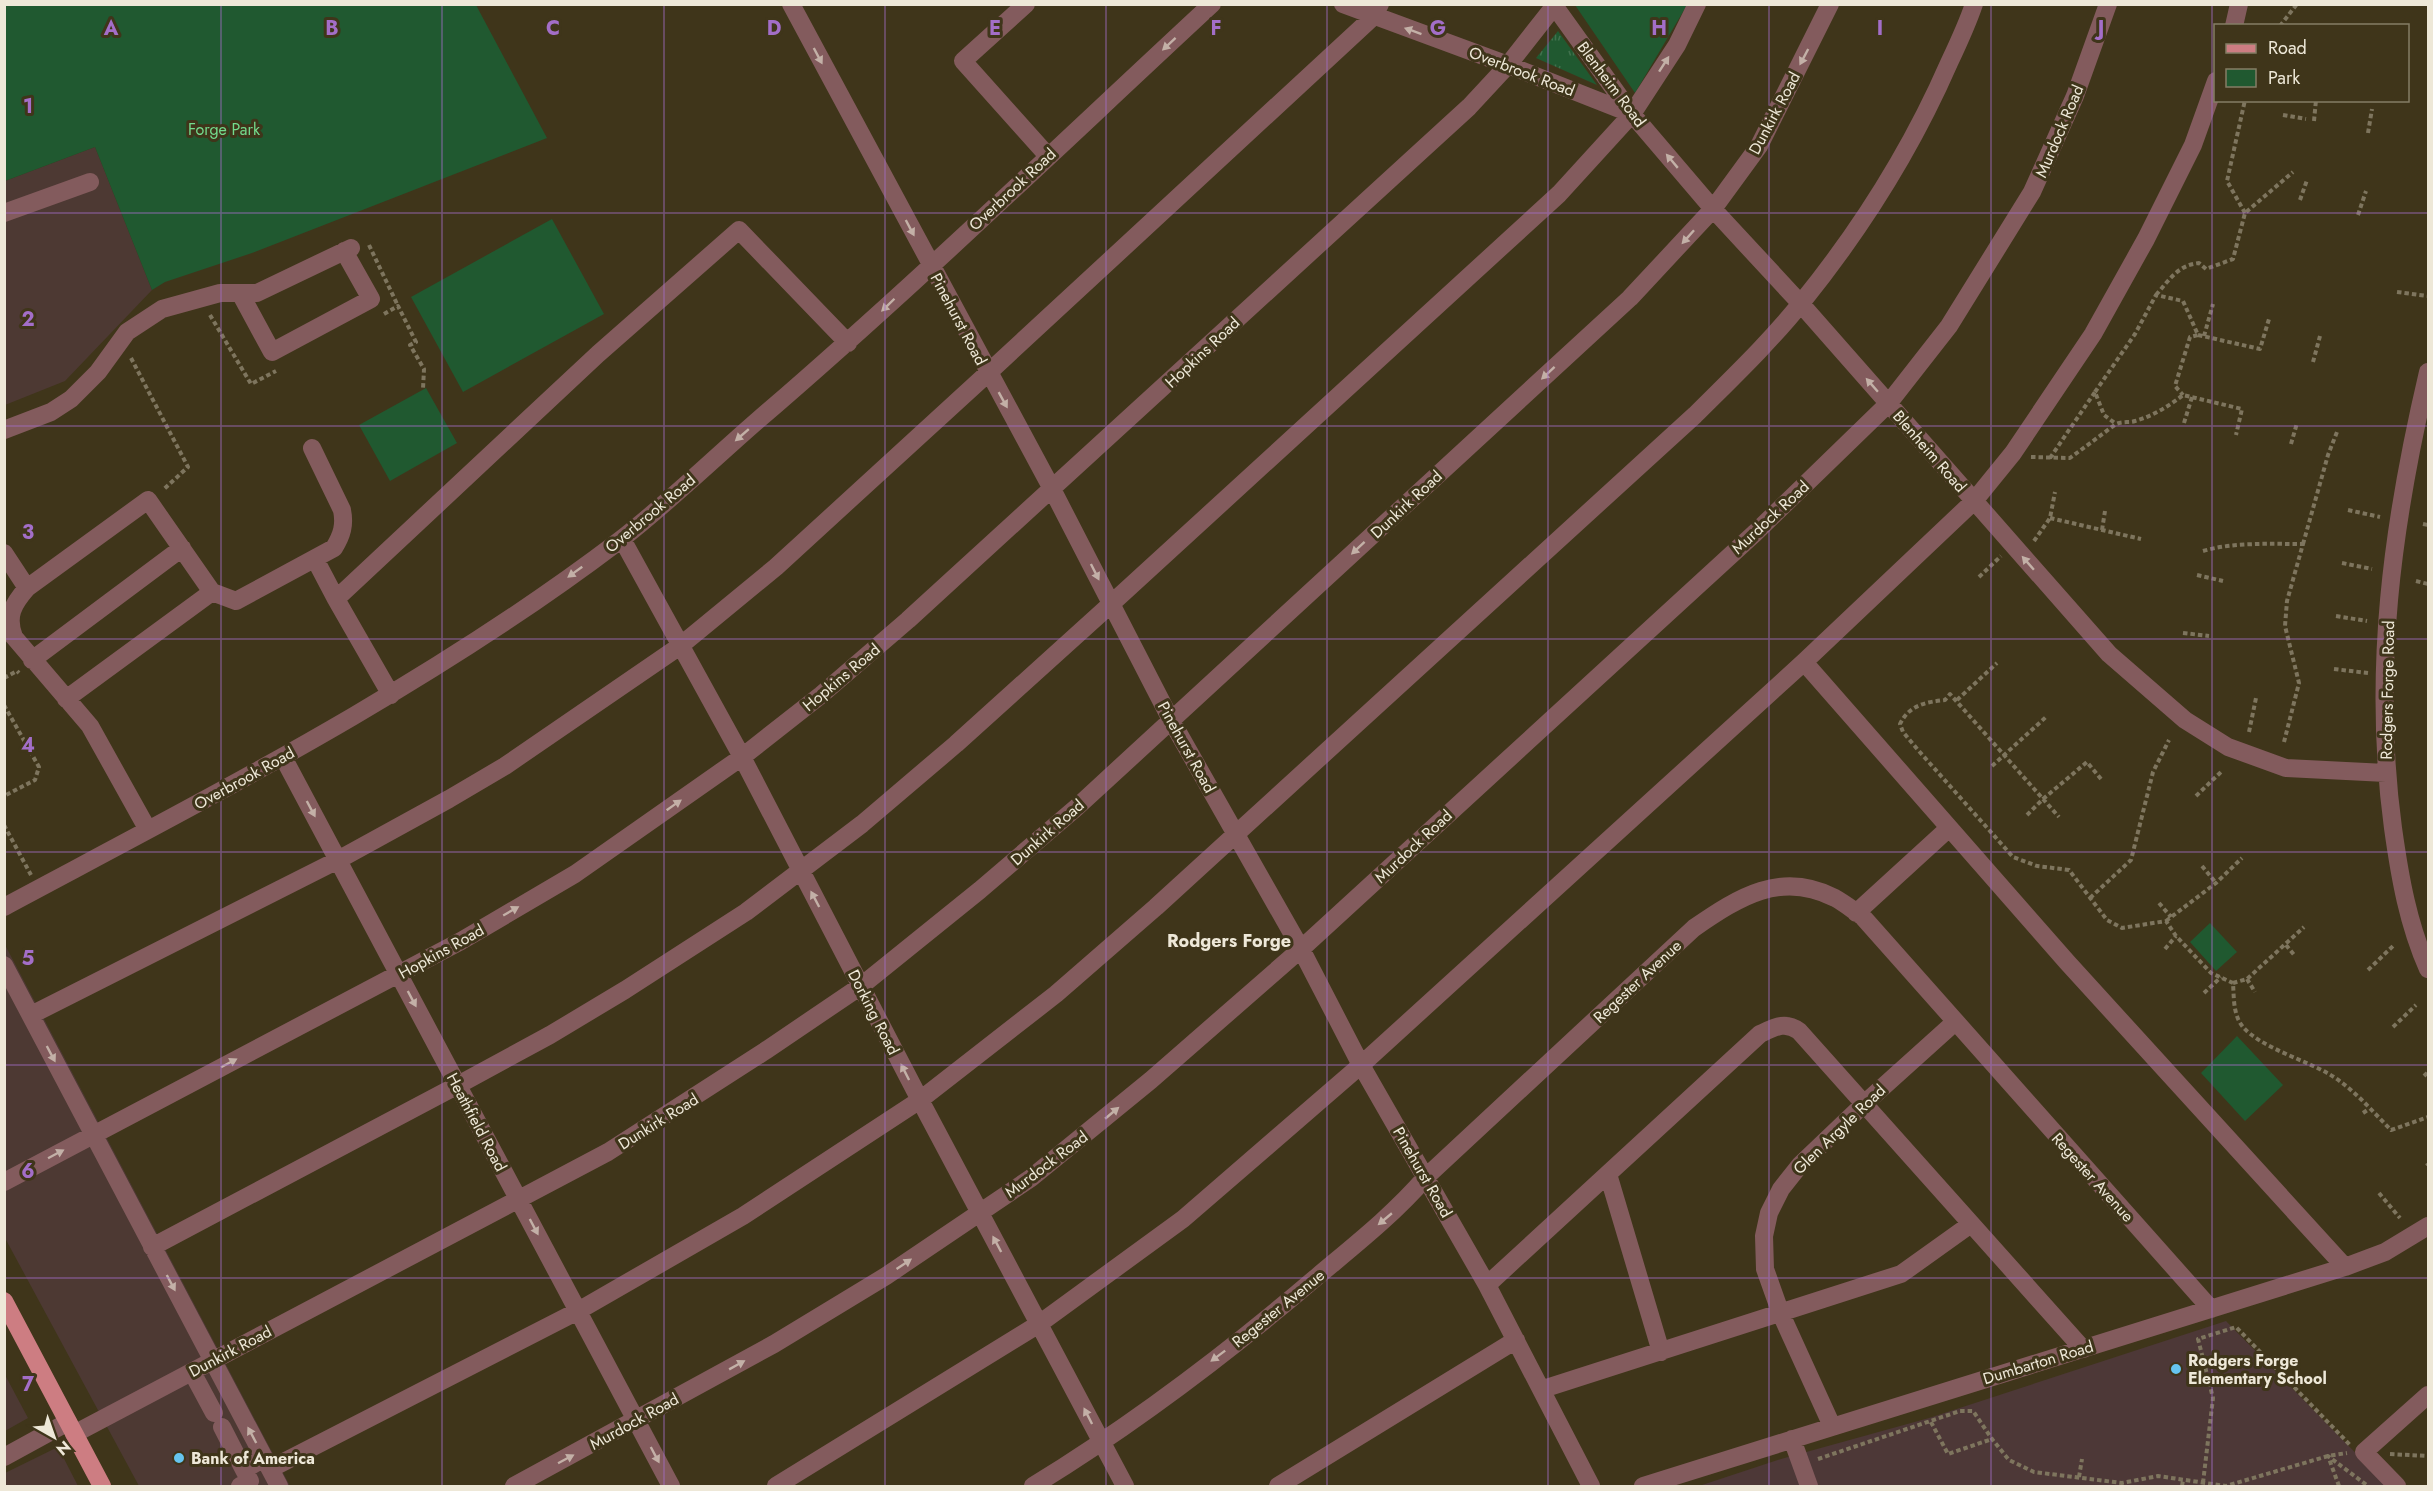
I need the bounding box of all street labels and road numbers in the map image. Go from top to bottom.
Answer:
street label: Blenheim Road [1572,37,1651,132]
street label: Overbrook Road [1466,41,1578,102]
street label: Dunkirk Road [1743,68,1806,159]
street label: Murdock Road [2030,81,2089,181]
street label: Overbrook Road [964,143,1061,236]
street label: Pinehurst Road [925,269,993,369]
street label: Hopkins Road [1160,312,1245,393]
street label: Blenheim Road [1888,405,1972,497]
street label: Dunkirk Road [1365,465,1447,544]
street label: Overbrook Road [600,469,700,558]
street label: Murdock Road [1726,475,1814,559]
street label: Rodgers Forge Road [2375,620,2400,760]
street label: Hopkins Road [798,638,885,717]
street label: Pinehurst Road [1152,697,1221,797]
street label: Overbrook Road [190,741,299,816]
street label: Dunkirk Road [1006,794,1089,871]
street label: Murdock Road [1369,804,1457,888]
street label: Hopkins Road [394,918,488,984]
street label: Regester Avenue [1588,934,1687,1028]
street label: Dorking Road [842,966,905,1059]
street label: Heathfield Road [441,1069,512,1176]
street label: Glen Argyle Road [1788,1079,1891,1180]
street label: Dunkirk Road [614,1088,703,1155]
street label: Pinehurst Road [1387,1123,1458,1222]
street label: Murdock Road [1000,1126,1093,1203]
street label: Regester Avenue [2046,1128,2139,1227]
street label: Regester Avenue [1227,1264,1330,1353]
street label: Dunkirk Road [185,1320,276,1383]
street label: Dumbarton Road [1980,1335,2096,1390]
street label: Murdock Road [585,1387,683,1455]

